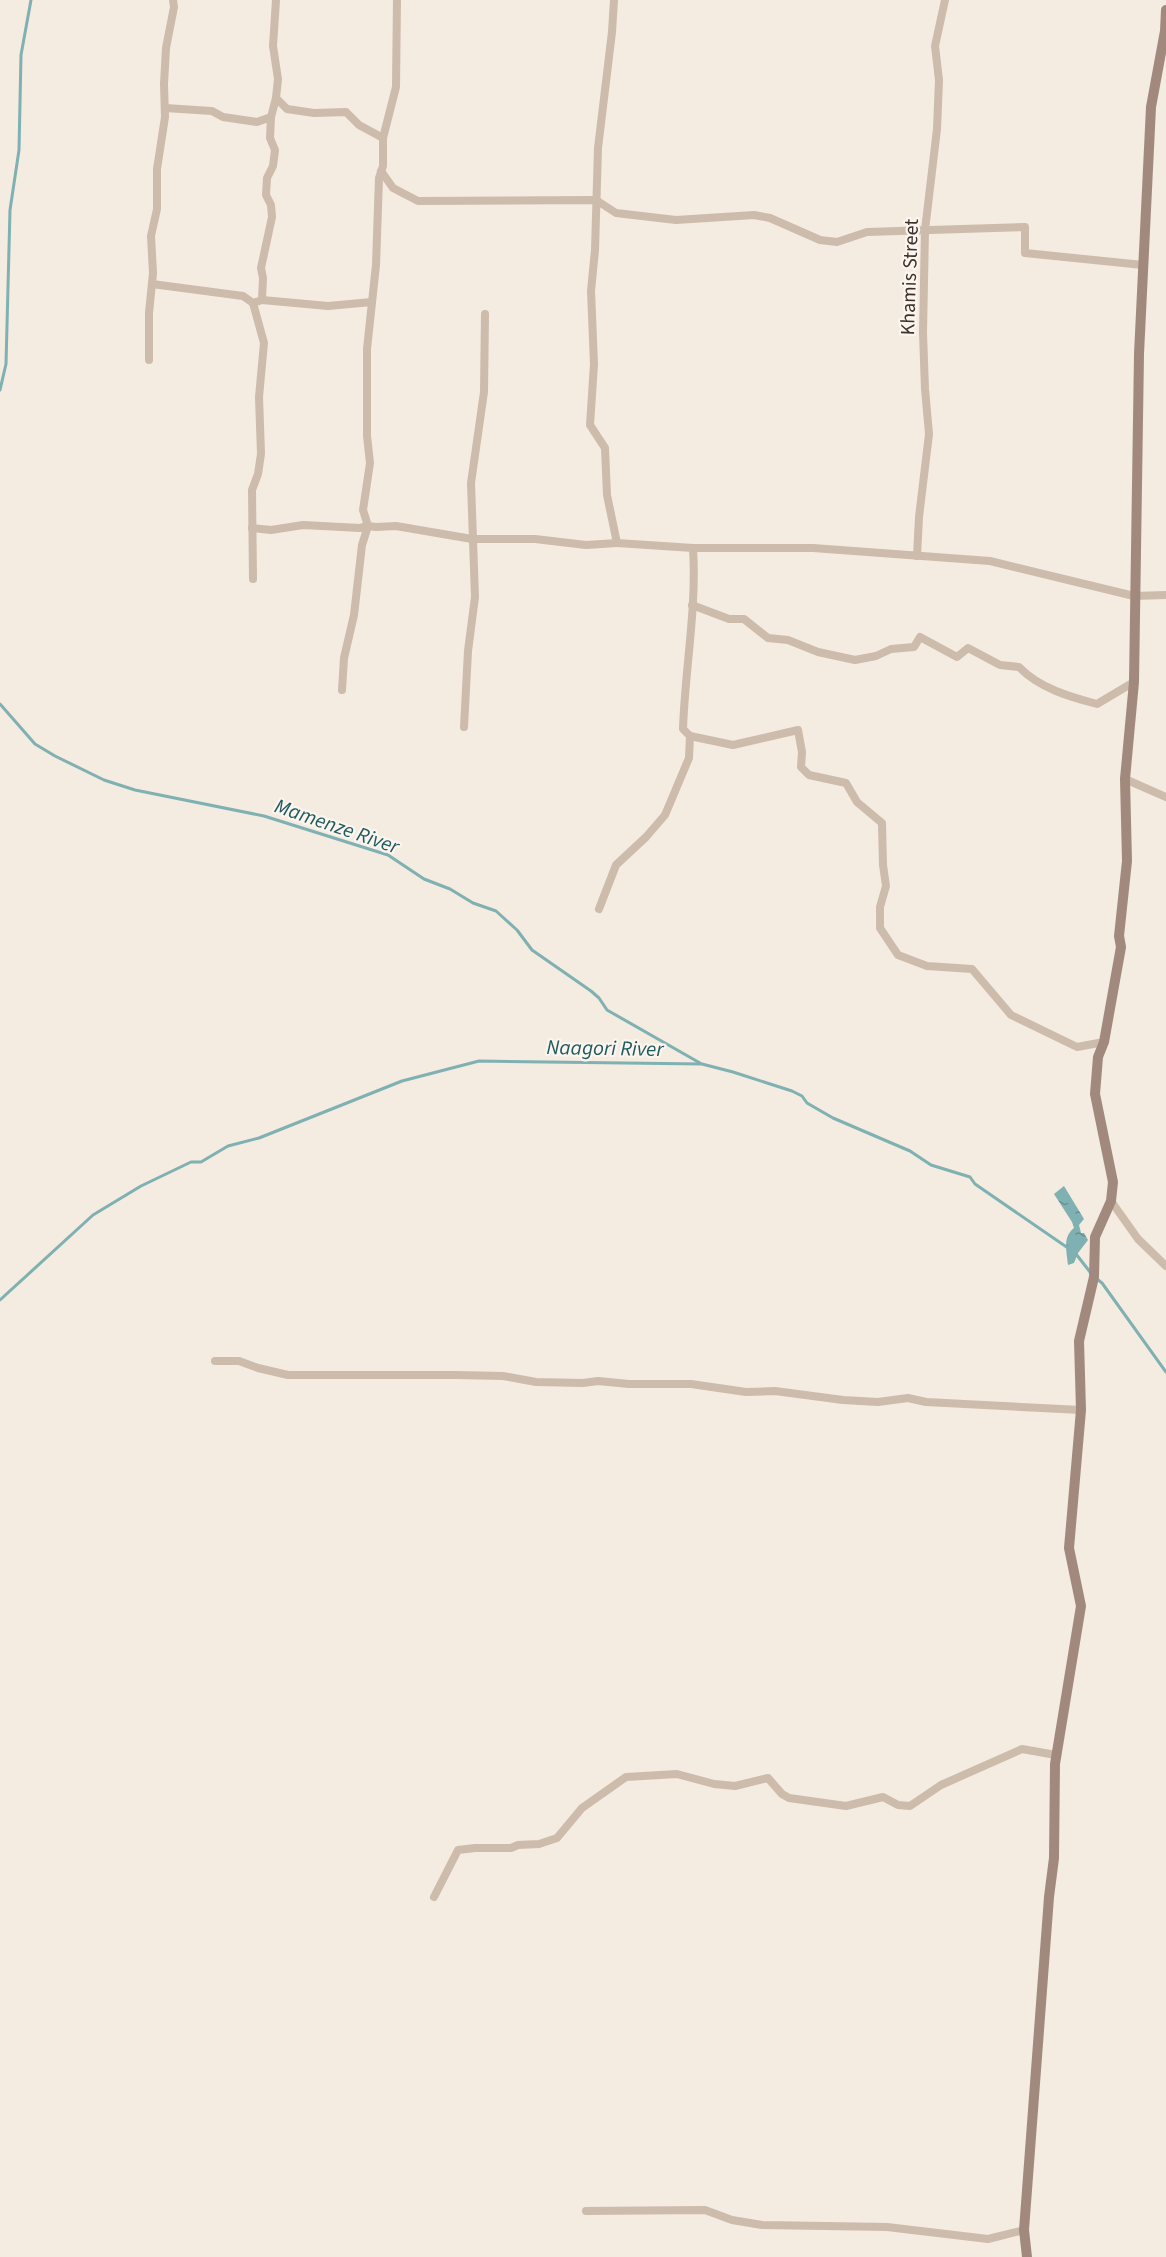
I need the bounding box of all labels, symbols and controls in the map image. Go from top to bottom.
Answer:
street label: Khamis Street [894,218,926,336]
water label: Mamenze River [271,791,404,862]
water label: Naagori River [546,1032,665,1064]

